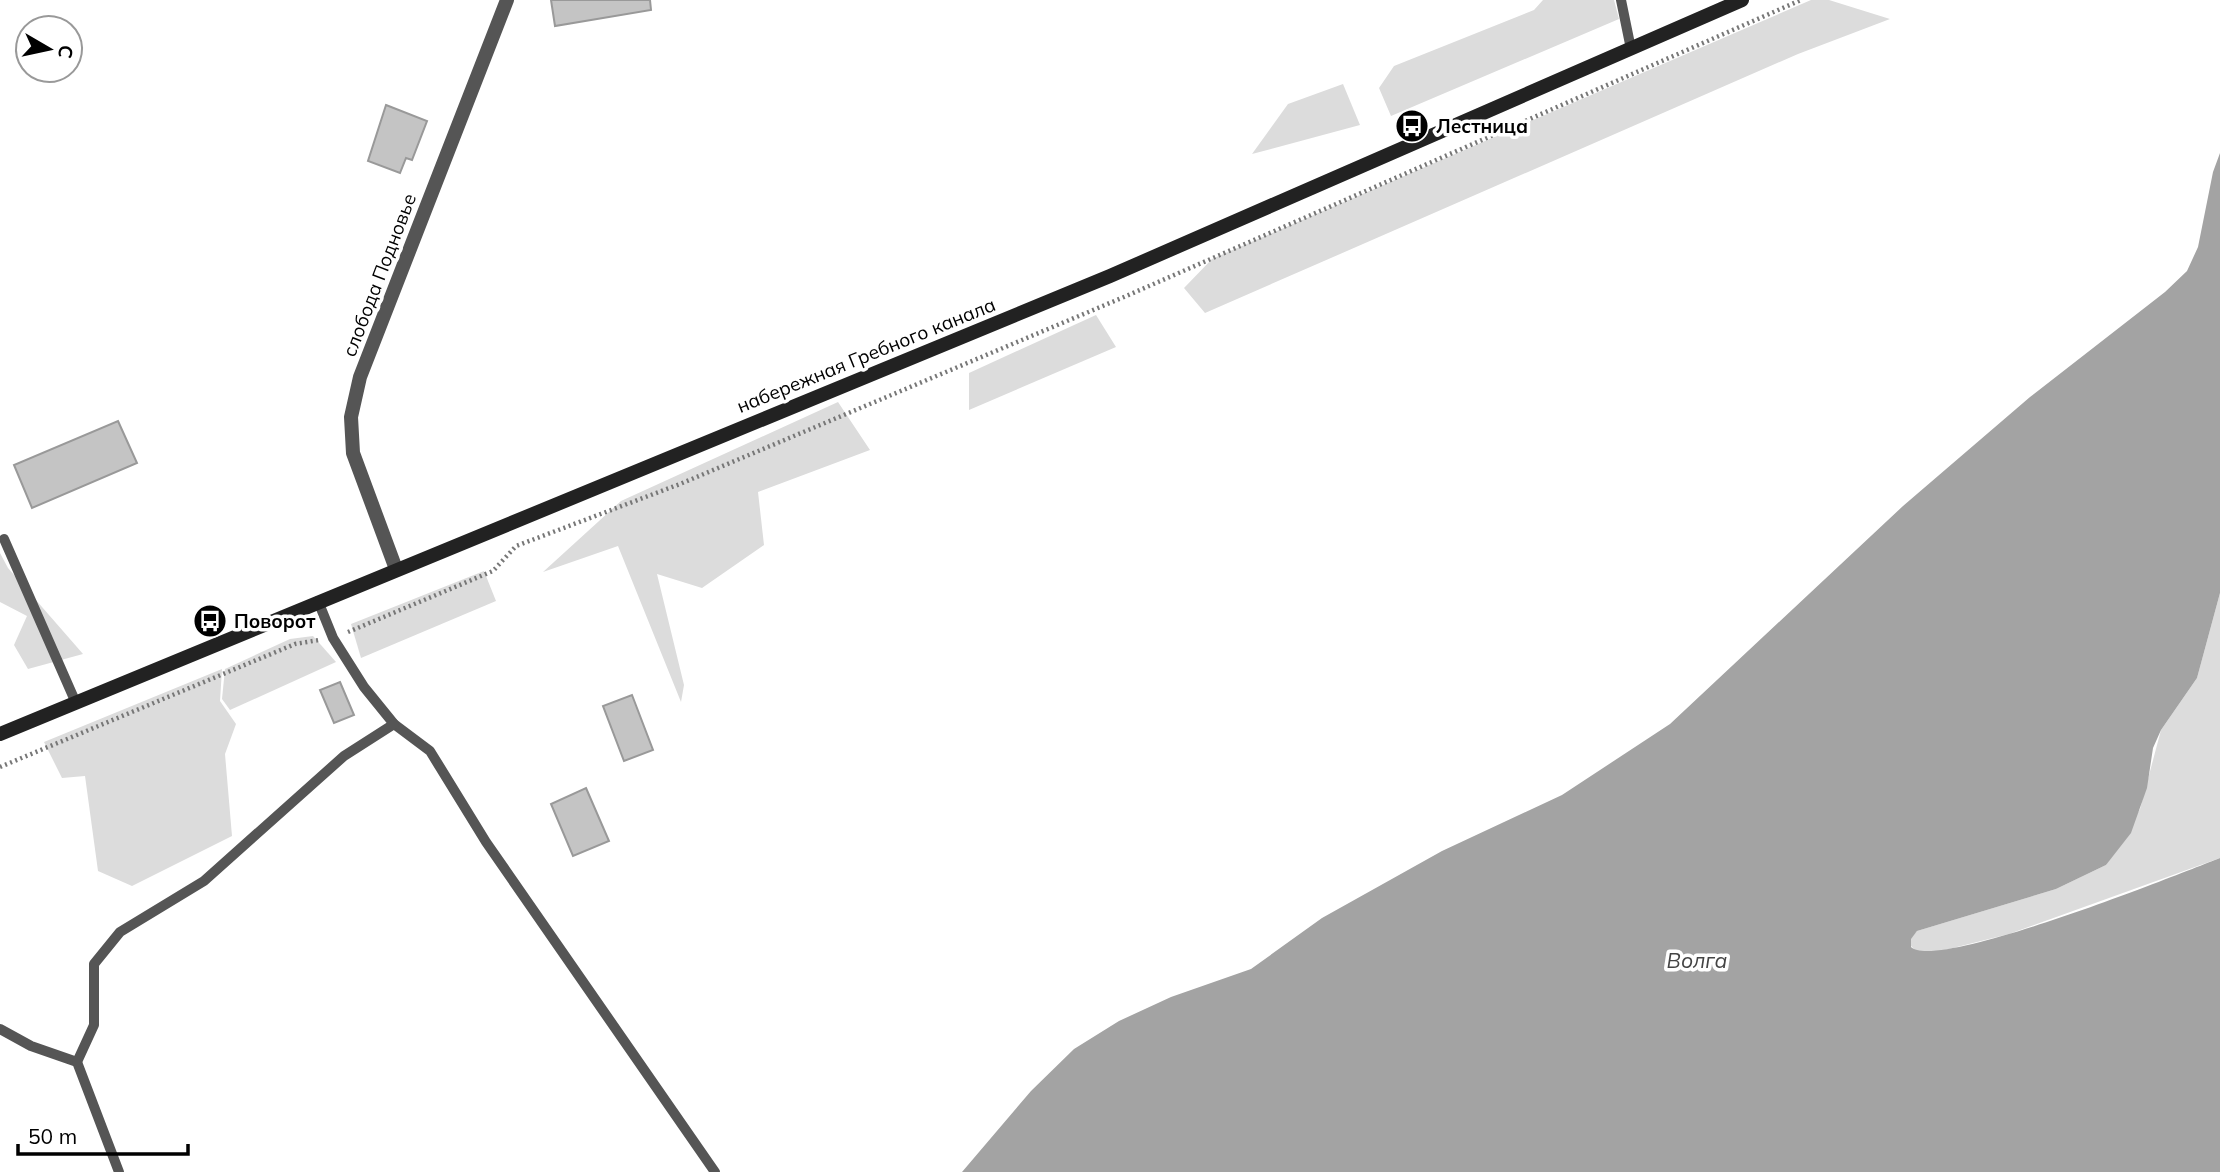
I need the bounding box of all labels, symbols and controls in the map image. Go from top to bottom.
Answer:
north arrow [14,14,84,84]
text: С [53,43,79,60]
bus stop icon: Лестница [1393,107,1431,145]
place label: Лестница [1436,114,1528,138]
street label: слобода Подновье [337,190,421,360]
street label: набережная Гребного канала [733,292,999,418]
bus stop icon: Поворот [191,602,229,640]
place label: Поворот [234,609,316,633]
water label: Волга [1667,947,1728,973]
scale bar [18,1112,187,1156]
text: 50 m [28,1123,77,1149]

